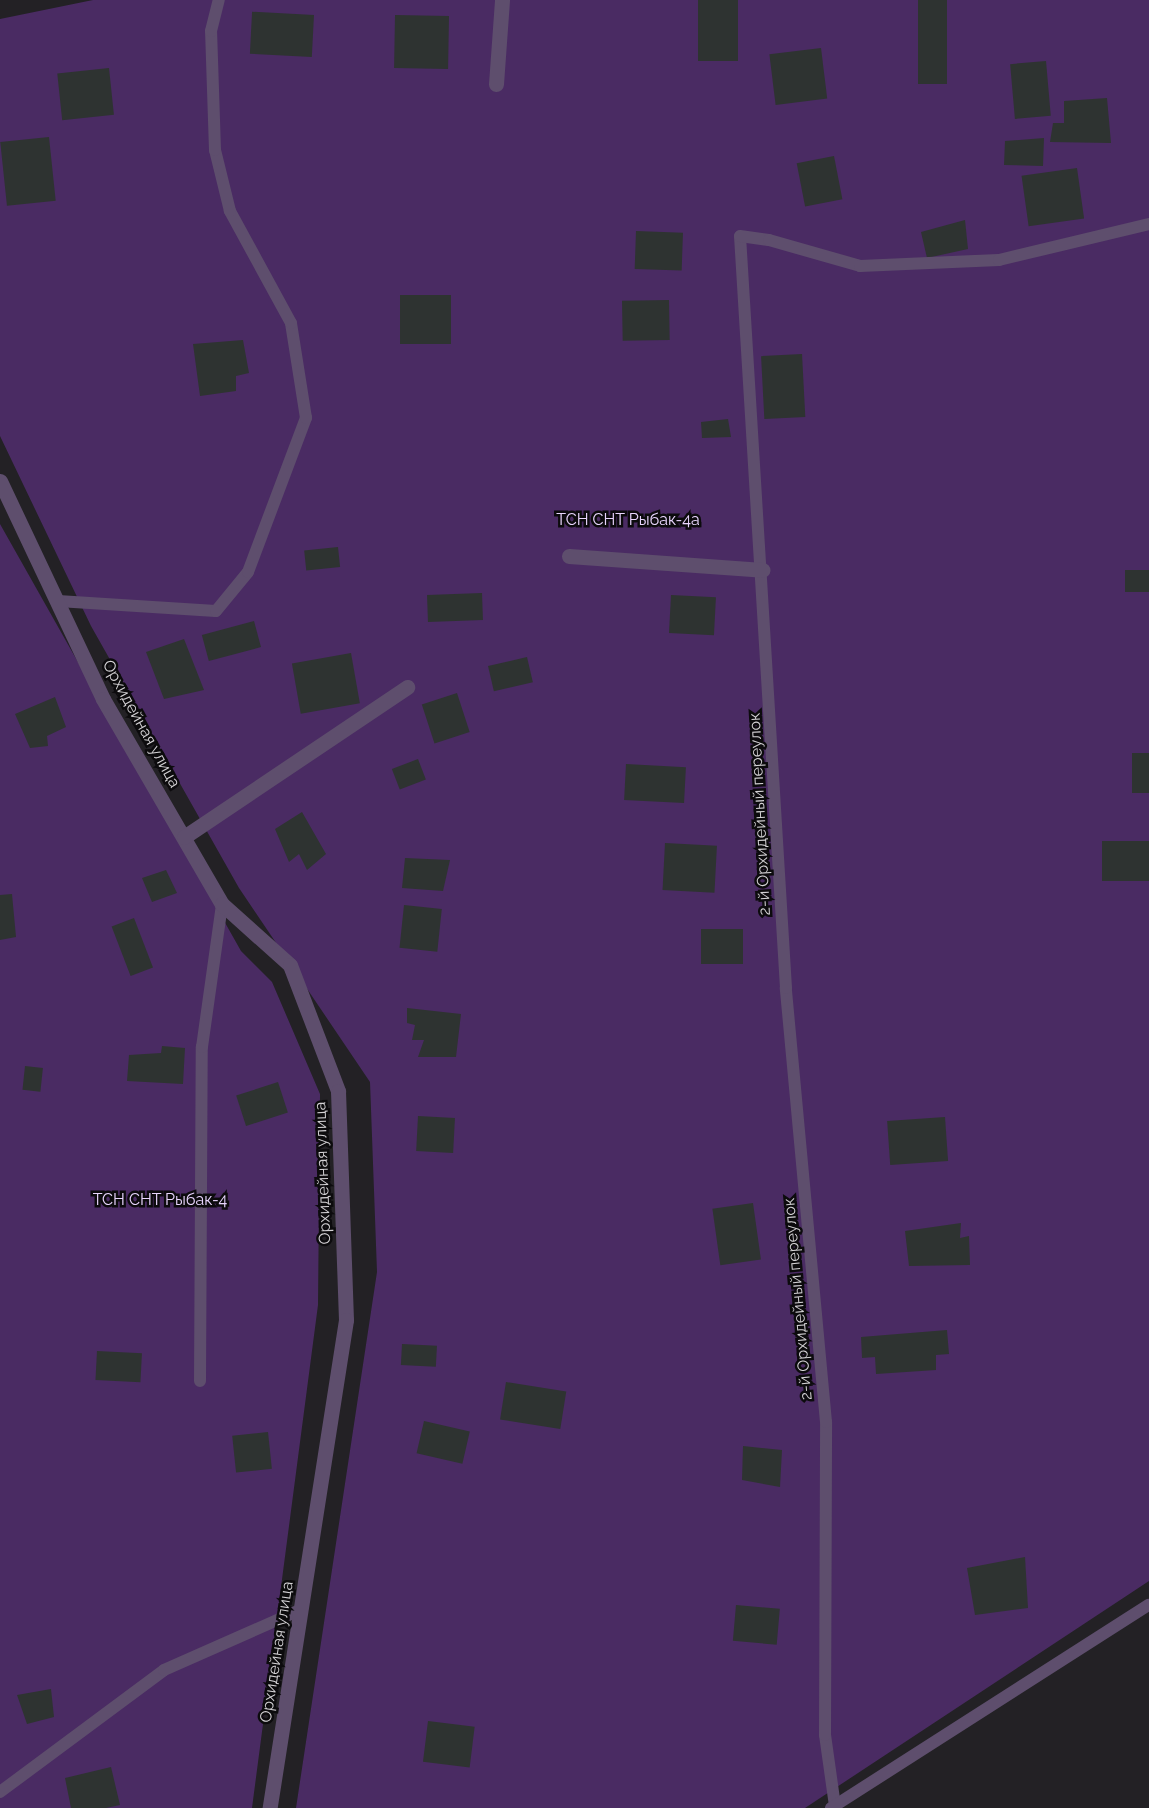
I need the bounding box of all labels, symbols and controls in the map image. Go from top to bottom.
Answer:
park label: ТСН СНТ Рыбак-4а [556,510,700,530]
street label: Орхидейная улица [98,657,184,791]
street label: 2-й Орхидейный переулок [745,712,775,916]
street label: Орхидейная улица [311,1101,335,1245]
park label: ТСН СНТ Рыбак-4 [92,1190,228,1210]
street label: 2-й Орхидейный переулок [780,1197,816,1401]
street label: Орхидейная улица [256,1580,298,1724]

